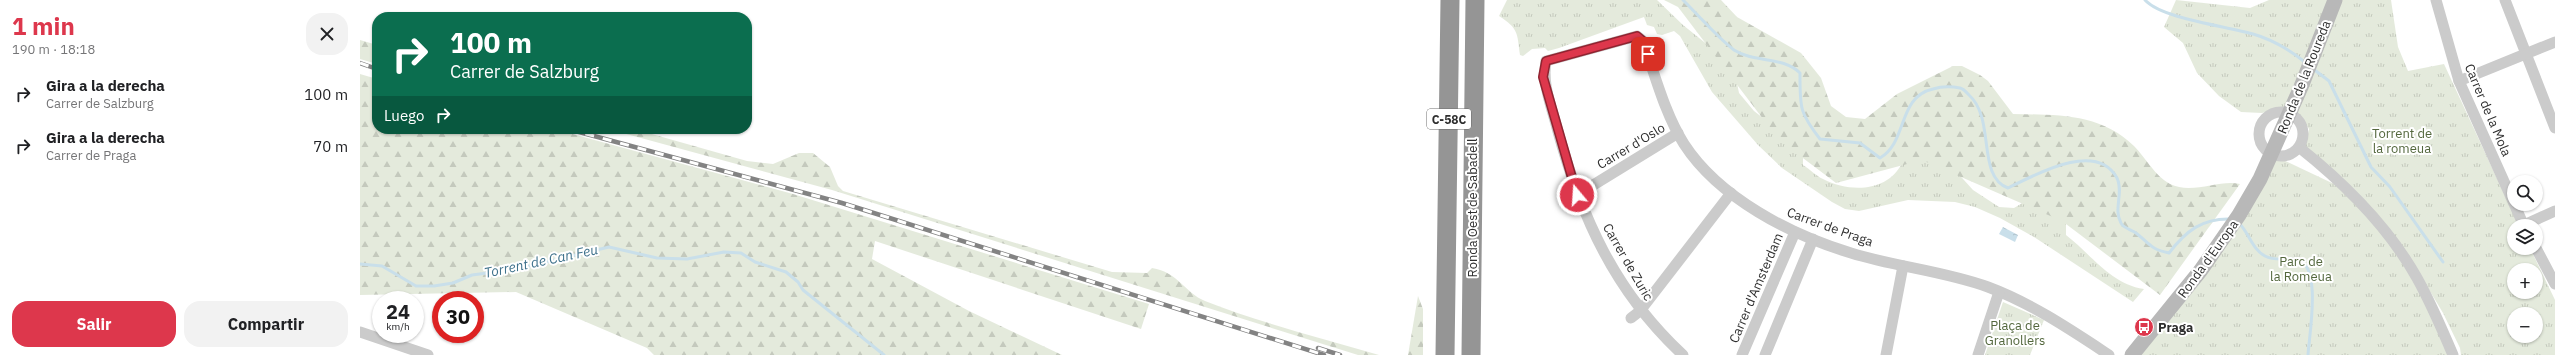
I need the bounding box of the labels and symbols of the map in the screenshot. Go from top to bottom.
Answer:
street label: Ronda de la Roureda [2274,18,2335,136]
pin [1631,37,1665,71]
street label: Carrer de la Mola [2461,61,2515,159]
road number: C-58C [1427,109,1471,129]
street label: Carrer d'Oslo [1594,119,1668,173]
park label: Torrent de la romeua [2372,125,2432,157]
street label: Ronda Oest de Sabadell [1464,138,1481,277]
position arrow [1556,174,1598,216]
street label: Carrer de Praga [1785,204,1875,250]
street label: Ronda d'Europa [2174,217,2242,301]
street label: Carrer de Zuric [1599,220,1657,304]
street label: Carrer d'Amsterdam [1725,231,1787,345]
water label: Torrent de Can Feu [482,240,600,282]
park label: Parc de la Romeua [2270,253,2332,285]
speed limit sign: 30 [432,291,484,343]
bus stop icon: Praga [2133,316,2155,338]
park label: Plaça de Granollers [1985,317,2045,349]
place label: Praga [2158,319,2193,336]

